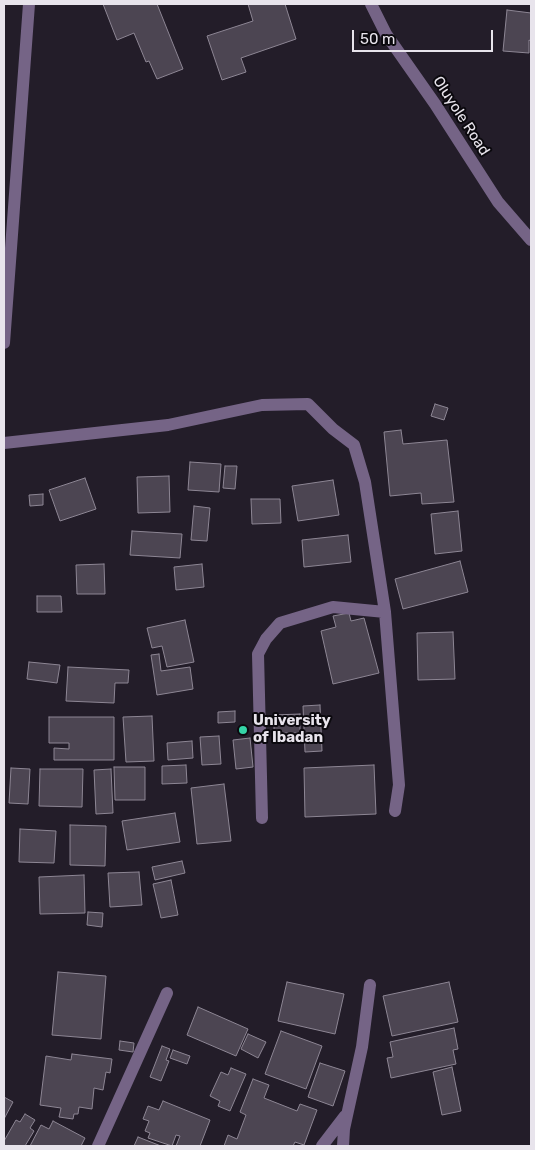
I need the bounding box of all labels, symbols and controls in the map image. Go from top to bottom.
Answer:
scale bar [355,20,496,52]
text: 50 m [360,30,395,48]
street label: Oluyole Road [429,73,493,159]
place label: University of Ibadan [253,712,331,747]
marker: University of Ibadan [237,724,249,736]

